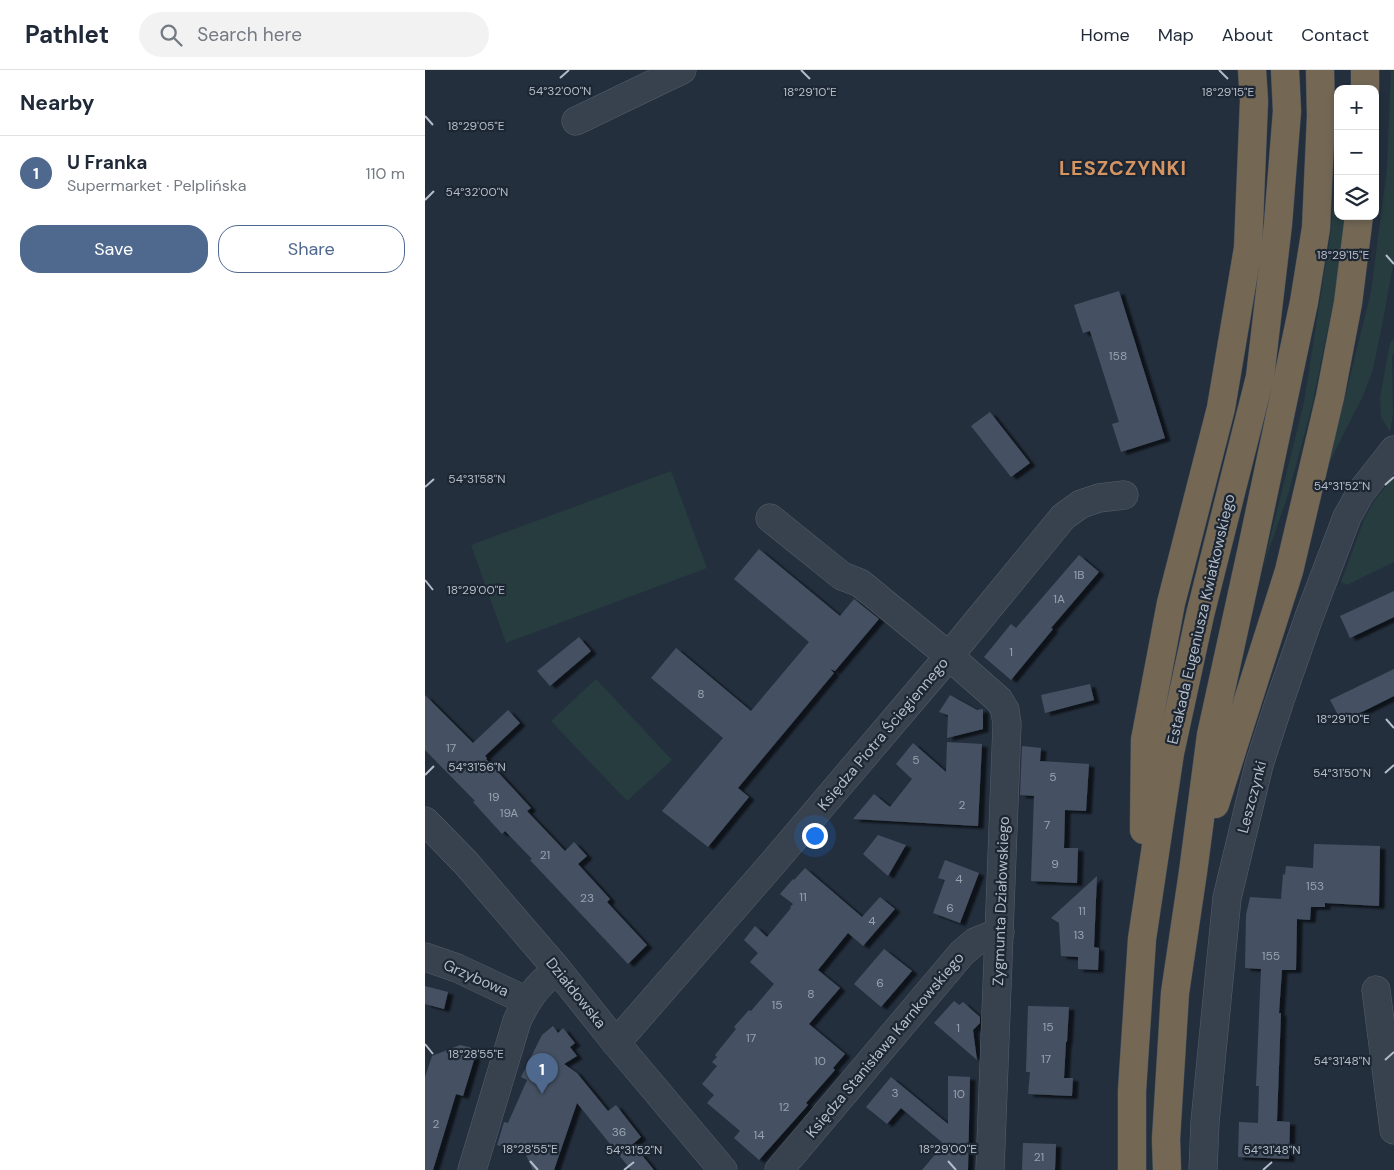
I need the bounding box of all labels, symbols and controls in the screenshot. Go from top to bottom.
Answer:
search box [139,12,489,57]
text: Pathlet [25,19,109,50]
icon: search [157,21,185,49]
text: Search here [197,22,302,47]
text: Home [1080,23,1130,47]
text: Map [1158,23,1194,47]
text: About [1222,23,1273,47]
text: Contact [1301,23,1369,47]
text: 54°32'00"N [529,83,591,99]
text: 18°29'10"E [783,84,837,100]
text: 18°29'15"E [1202,84,1254,100]
map controls [1334,85,1379,220]
button: + [1334,85,1379,130]
text: Nearby [20,89,94,117]
text: 18°29'05"E [448,118,505,134]
button: − [1334,130,1379,175]
text: U Franka [67,150,147,175]
district label: LESZCZYNKI [1059,155,1187,181]
text: 1 [33,163,39,184]
text: 110 m [366,163,405,184]
text: Supermarket · Pelplińska [67,175,246,196]
button: layers [1334,175,1379,220]
text: 54°32'00"N [446,184,508,200]
button: Save [20,225,208,273]
button: Share [218,225,405,273]
text: 18°29'15"E [1317,247,1369,263]
house number: 158 [1109,348,1127,364]
text: 54°31'58"N [448,471,506,487]
text: 54°31'52"N [1314,478,1370,494]
street label: Estakada Eugeniusza Kwiatkowskiego [1162,492,1240,746]
house number: 1B [1074,567,1084,583]
text: 18°29'00"E [447,582,505,598]
house number: 1A [1053,591,1065,607]
house number: 1 [1009,644,1013,660]
street label: Księdza Piotra Ściegiennego [813,653,953,815]
house number: 8 [697,686,705,702]
text: 18°29'10"E [1316,711,1370,727]
house number: 17 [446,740,456,756]
house number: 5 [912,752,920,768]
text: 54°31'56"N [448,759,506,775]
street label: Leszczynki [1233,759,1271,835]
text: 54°31'50"N [1313,765,1371,781]
house number: 5 [1049,769,1057,785]
house number: 19 [488,789,500,805]
house number: 2 [959,797,966,813]
house number: 19A [500,805,518,821]
street label: Zygmunta Działowskiego [988,816,1014,986]
house number: 7 [1044,817,1050,833]
your location [802,823,828,849]
house number: 21 [540,847,550,863]
house number: 9 [1051,856,1059,872]
house number: 4 [955,871,963,887]
house number: 153 [1306,878,1324,894]
house number: 11 [799,889,807,905]
house number: 23 [580,890,594,906]
house number: 6 [946,900,954,916]
house number: 11 [1078,903,1086,919]
house number: 4 [868,913,876,929]
house number: 13 [1074,927,1084,943]
street label: Księdza Stanisława Karnkowskiego [801,948,969,1142]
house number: 155 [1262,948,1280,964]
street label: Działdowska [541,954,611,1032]
street label: Grzybowa [440,955,512,1001]
house number: 6 [876,975,884,991]
house number: 8 [807,986,815,1002]
house number: 15 [771,997,783,1013]
house number: 15 [1042,1019,1054,1035]
house number: 1 [956,1020,960,1036]
house number: 17 [746,1030,756,1046]
text: 18°28'55"E [448,1046,504,1062]
house number: 17 [1041,1051,1051,1067]
pin: 1 [526,1053,558,1094]
house number: 10 [814,1053,826,1069]
text: 54°31'48"N [1314,1053,1371,1069]
house number: 3 [891,1085,899,1101]
house number: 10 [953,1086,965,1102]
house number: 12 [779,1099,789,1115]
house number: 2 [433,1116,440,1132]
house number: 36 [612,1124,626,1140]
house number: 14 [753,1127,765,1143]
text: 18°28'55"E [502,1141,558,1157]
text: 18°29'00"E [919,1141,977,1157]
text: 54°31'52"N [606,1142,662,1158]
text: 54°31'48"N [1244,1142,1301,1158]
house number: 21 [1034,1149,1044,1165]

